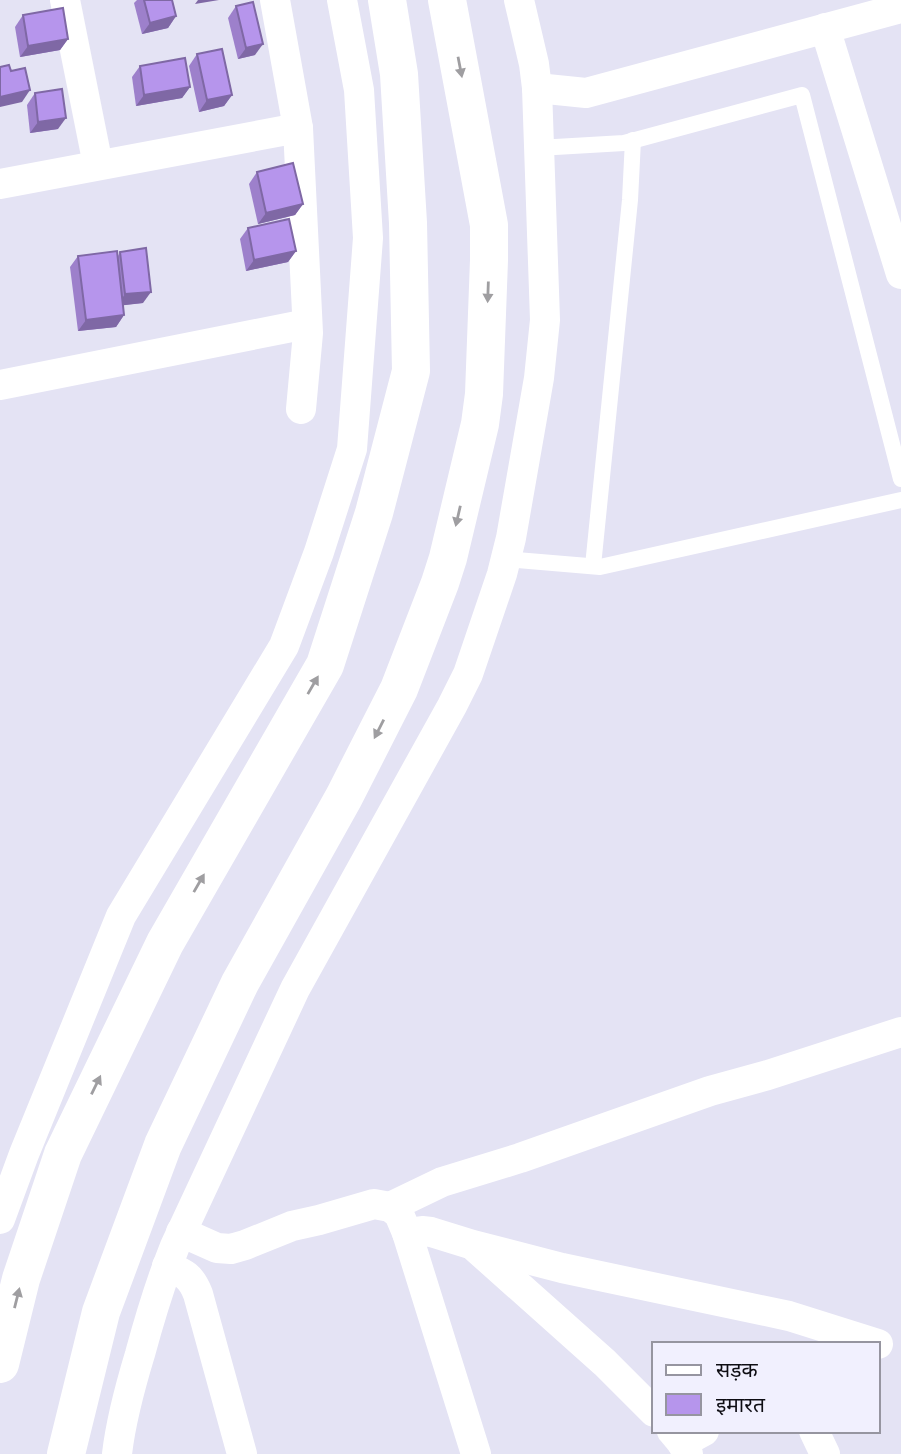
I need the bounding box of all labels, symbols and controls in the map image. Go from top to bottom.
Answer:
one-way arrow [454,56,465,78]
one-way arrow [482,281,493,303]
one-way arrow [452,506,463,528]
one-way arrow [307,676,319,695]
one-way arrow [373,719,384,739]
one-way arrow [193,873,206,892]
one-way arrow [90,1075,102,1095]
one-way arrow [12,1287,23,1309]
legend [652,1342,880,1433]
text: सड़क [716,1358,758,1382]
text: इमारत [716,1393,766,1417]

